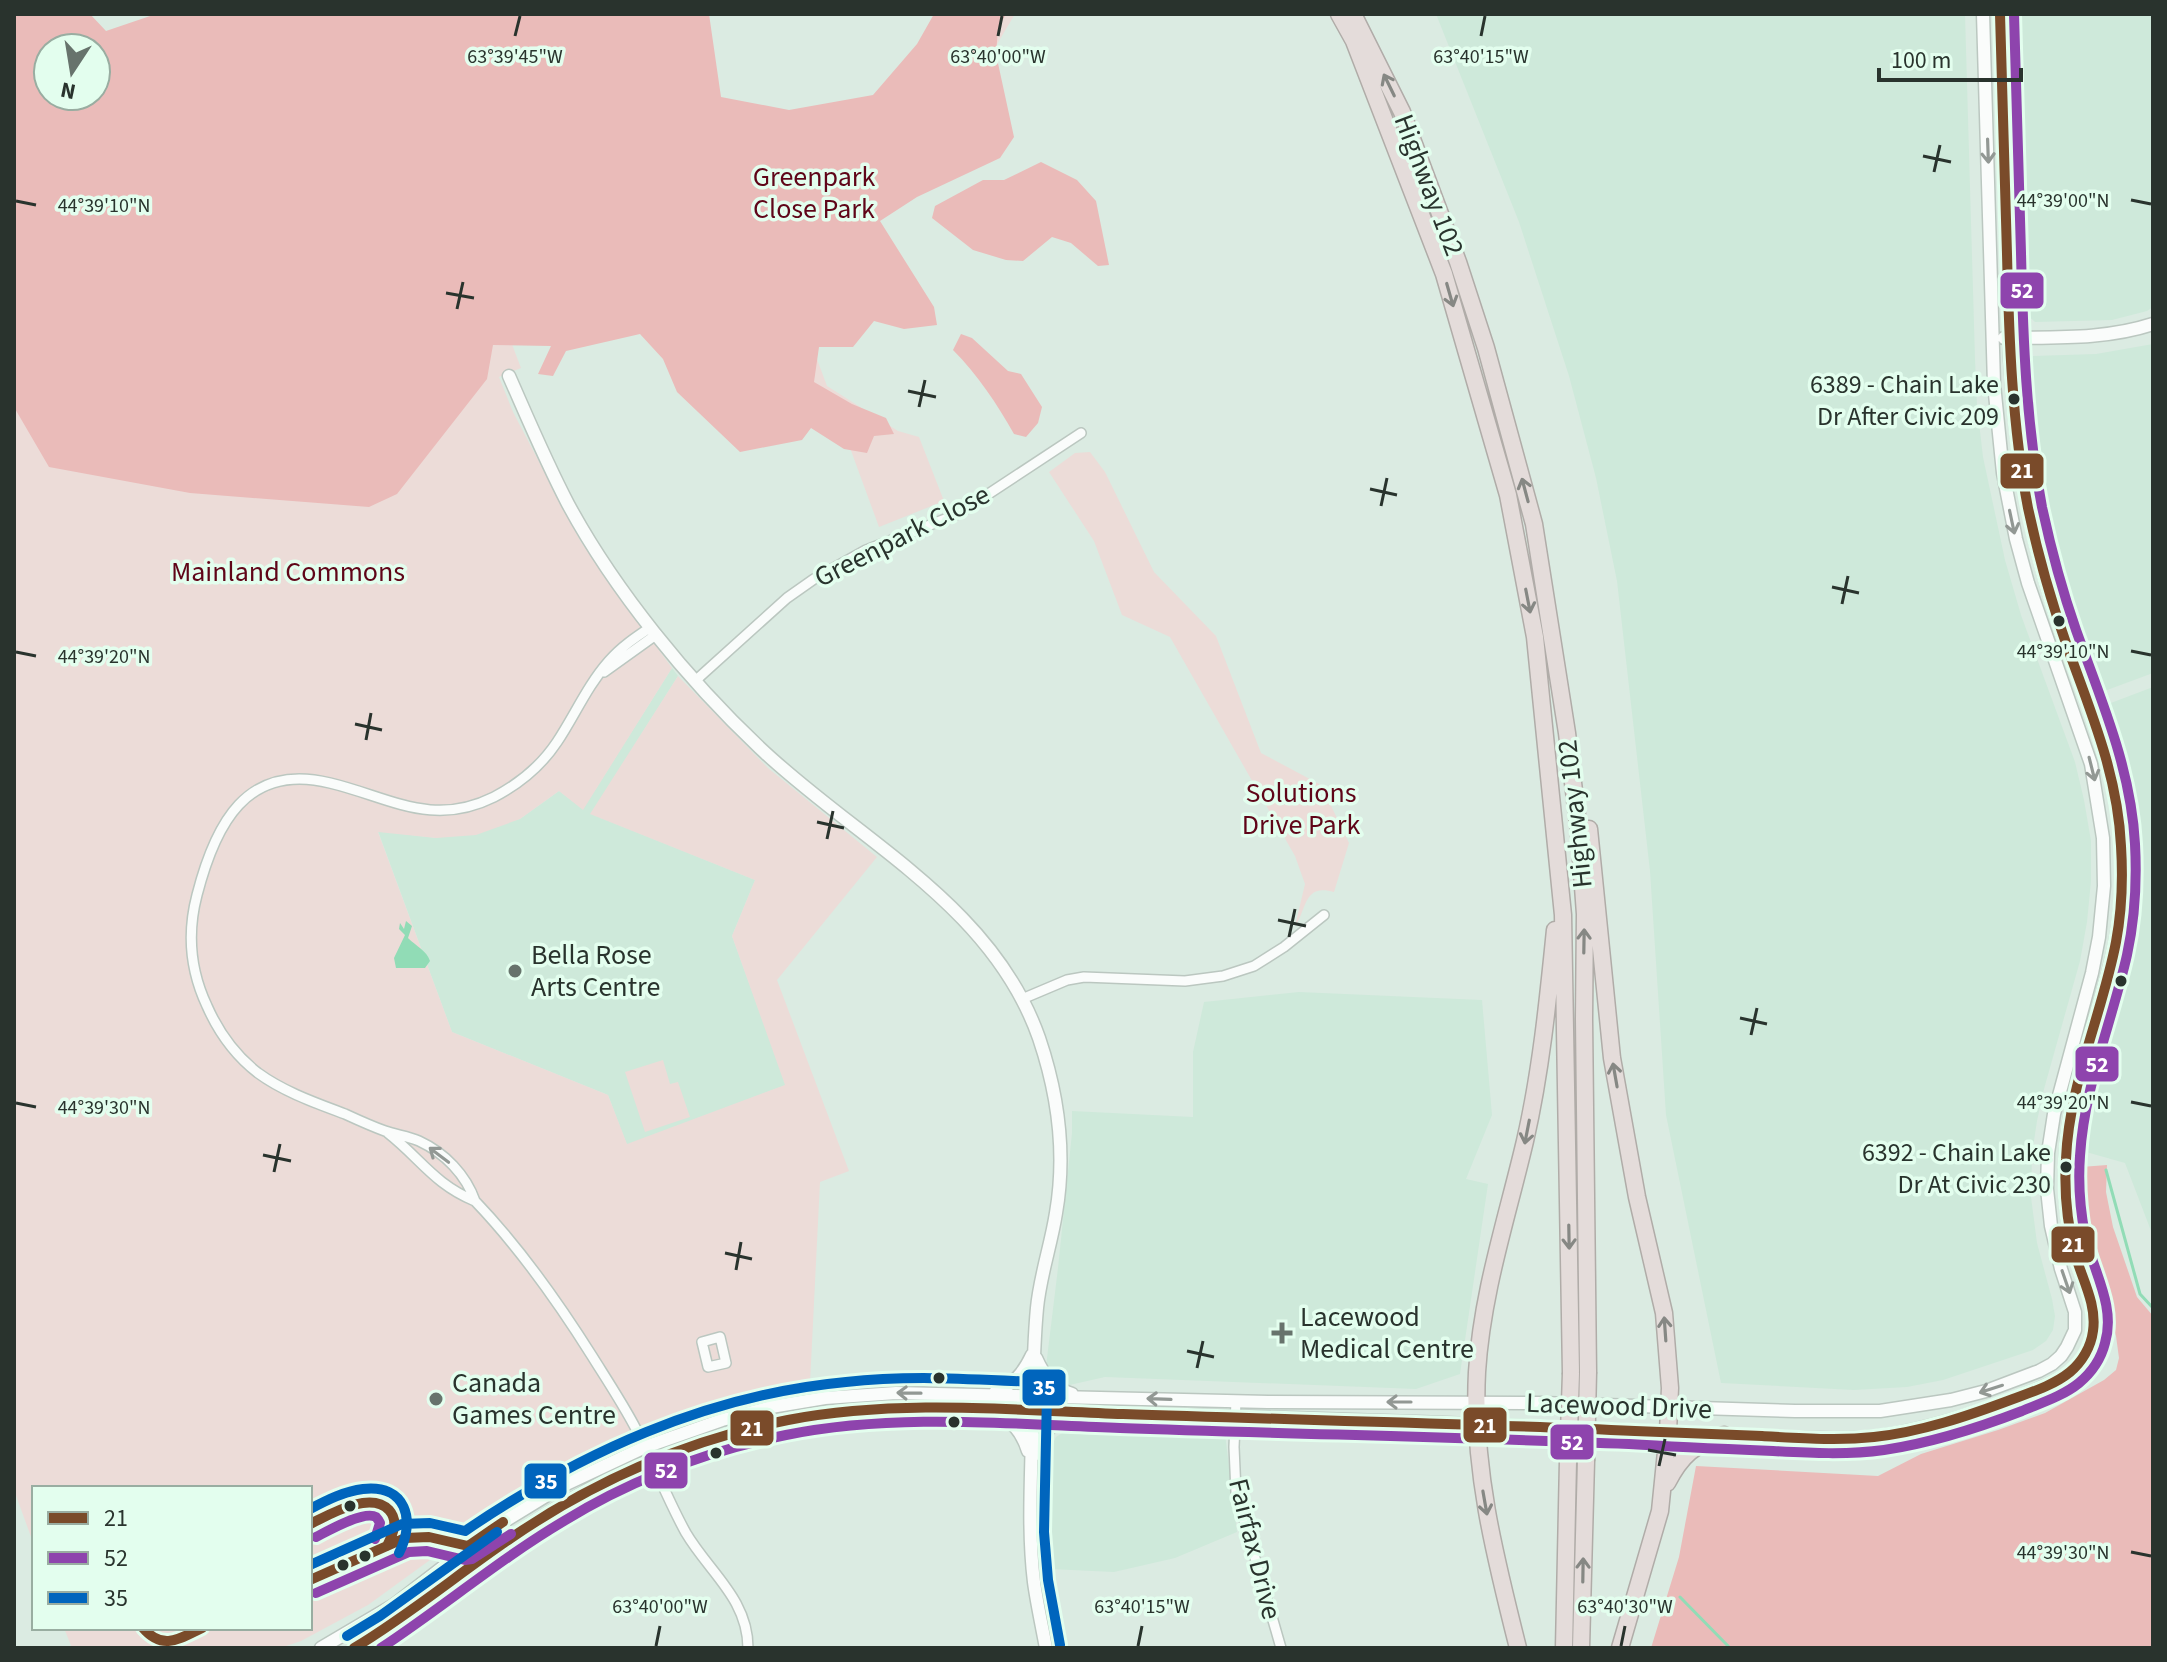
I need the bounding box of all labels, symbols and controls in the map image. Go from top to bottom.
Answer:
north arrow [32,32,112,112]
scale bar [1879,32,2021,82]
text: 63°39'45"W [467,43,563,71]
text: 63°40'00"W [950,43,1046,71]
text: 63°40'15"W [1433,43,1529,71]
text: 100 m [1891,43,1951,78]
text: N [58,73,79,108]
one-way arrow [1381,73,1396,97]
street label: Highway 102 [1384,108,1474,262]
one-way arrow [1980,137,1995,164]
park label: Greenpark Close Park [753,157,875,229]
text: 44°39'00"N [2017,187,2109,215]
text: 44°39'10"N [58,192,150,220]
line badge: 52 [1999,271,2045,310]
text: 52 [2010,275,2034,307]
one-way arrow [1443,281,1458,307]
place label: 6389 - Chain Lake Dr After Civic 209 [1810,366,1999,435]
marker: 6389 - Chain Lake Dr After Civic 209 [2006,391,2022,407]
line badge: 21 [1999,452,2045,490]
text: 21 [2010,455,2034,487]
street label: Greenpark Close [807,475,997,597]
one-way arrow [1517,477,1532,503]
one-way arrow [2005,508,2020,534]
park label: Mainland Commons [171,552,405,592]
one-way arrow [1522,587,1537,613]
unlabelled marker [2051,613,2067,629]
text: 44°39'10"N [2017,638,2109,666]
text: 44°39'20"N [58,643,150,671]
street label: Highway 102 [1547,738,1603,890]
one-way arrow [2085,755,2100,781]
park label: Solutions Drive Park [1242,773,1360,845]
one-way arrow [1576,928,1592,955]
place label: Bella Rose Arts Centre [531,935,660,1007]
marker: Bella Rose Arts Centre [506,962,524,980]
unlabelled marker [2113,973,2129,989]
line badge: 52 [2074,1045,2120,1083]
text: 52 [2085,1049,2109,1081]
one-way arrow [1606,1062,1621,1088]
text: 44°39'20"N [2017,1089,2109,1117]
text: 44°39'30"N [58,1094,150,1122]
one-way arrow [1518,1119,1533,1144]
place label: 6392 - Chain Lake Dr At Civic 230 [1862,1134,2051,1203]
one-way arrow [429,1147,450,1164]
marker: 6392 - Chain Lake Dr At Civic 230 [2058,1159,2074,1175]
one-way arrow [1561,1223,1577,1250]
line badge: 21 [2050,1225,2096,1264]
text: 21 [2061,1229,2085,1261]
one-way arrow [2060,1270,2074,1294]
place label: Lacewood Medical Centre [1300,1297,1474,1369]
one-way arrow [1657,1316,1672,1343]
marker: Lacewood Medical Centre [1271,1322,1293,1344]
place label: Canada Games Centre [452,1363,616,1435]
line badge: 35 [1021,1368,1067,1407]
unlabelled marker [931,1370,947,1386]
text: 35 [1032,1372,1056,1404]
street label: Lacewood Drive [1525,1383,1713,1429]
one-way arrow [1979,1383,2004,1397]
one-way arrow [896,1385,923,1401]
marker: Canada Games Centre [427,1390,445,1408]
one-way arrow [1146,1391,1173,1406]
one-way arrow [1386,1394,1413,1409]
line badge: 21 [1462,1406,1508,1444]
line badge: 21 [729,1409,775,1447]
text: 21 [1473,1410,1497,1442]
text: 21 [740,1413,764,1445]
unlabelled marker [946,1414,962,1430]
line badge: 52 [1549,1423,1595,1461]
text: 52 [1560,1427,1584,1459]
unlabelled marker [708,1445,724,1461]
line badge: 52 [643,1451,689,1490]
text: 52 [654,1455,678,1487]
line badge: 35 [523,1462,568,1500]
text: 35 [534,1466,558,1498]
street label: Fairfax Drive [1218,1474,1292,1624]
legend [32,1486,312,1630]
one-way arrow [1479,1490,1494,1515]
unlabelled marker [342,1498,358,1514]
text: 21 [104,1501,128,1536]
text: 44°39'30"N [2017,1539,2109,1567]
text: 52 [104,1541,128,1576]
unlabelled marker [357,1548,373,1564]
unlabelled marker [335,1557,351,1573]
one-way arrow [1575,1557,1591,1584]
text: 35 [104,1581,128,1616]
text: 63°40'00"W [612,1593,708,1621]
text: 63°40'15"W [1094,1593,1190,1621]
text: 63°40'30"W [1577,1593,1673,1621]

